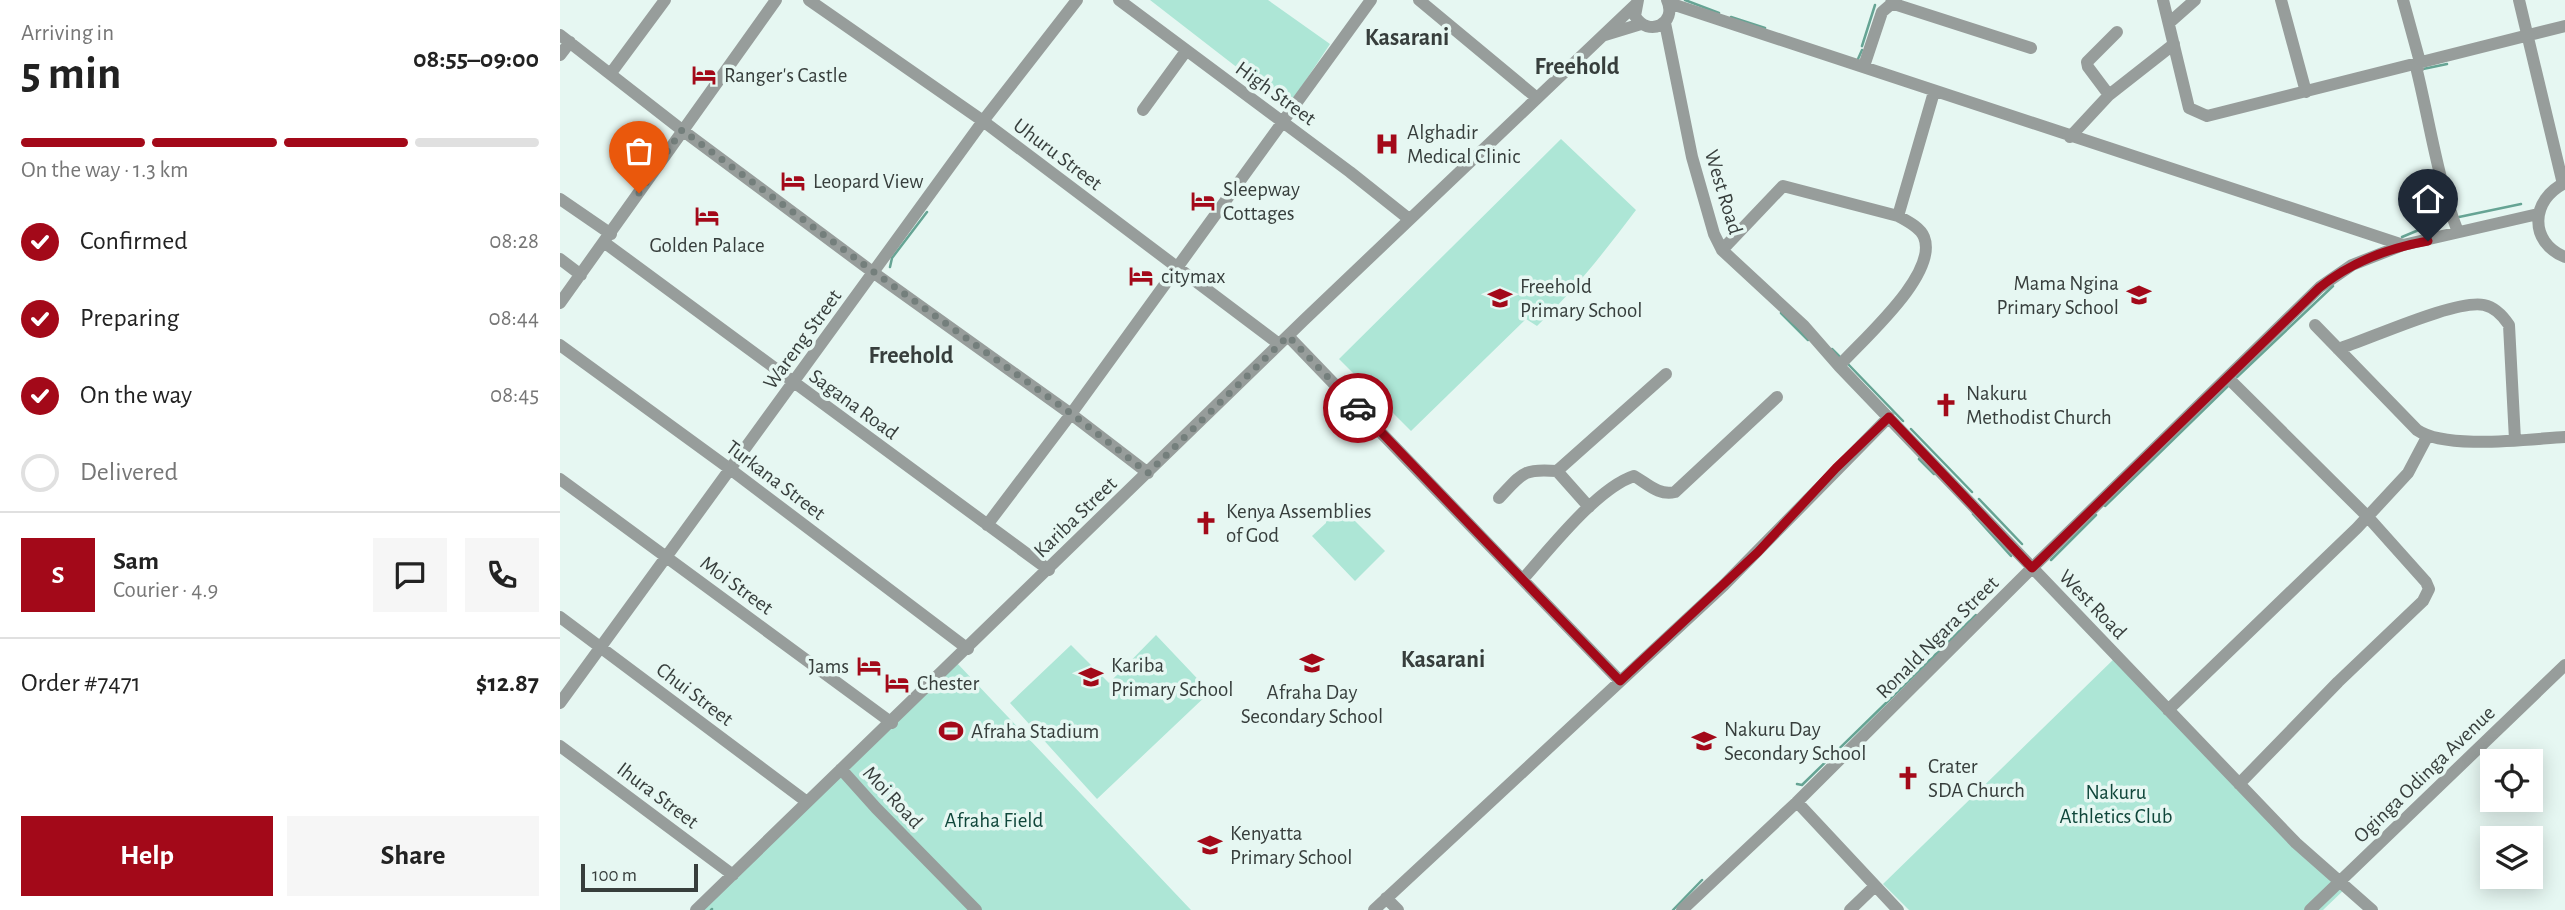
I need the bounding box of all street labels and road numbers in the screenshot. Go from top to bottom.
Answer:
street label: High Street [1232,57,1320,130]
street label: Uhuru Street [1009,114,1106,195]
street label: West Road [1701,147,1746,237]
street label: Wareng Street [759,285,846,393]
street label: Sagana Road [805,365,902,444]
street label: Turkana Street [722,436,829,525]
street label: Kariba Street [1030,473,1121,562]
street label: Moi Street [696,552,777,619]
street label: West Road [2055,566,2131,643]
street label: Ronald Ngara Street [1872,572,2003,703]
street label: Chui Street [652,659,737,730]
street label: Oginga Odinga Avenue [2350,702,2499,847]
street label: Ihura Street [613,758,703,833]
street label: Moi Road [859,762,927,833]

